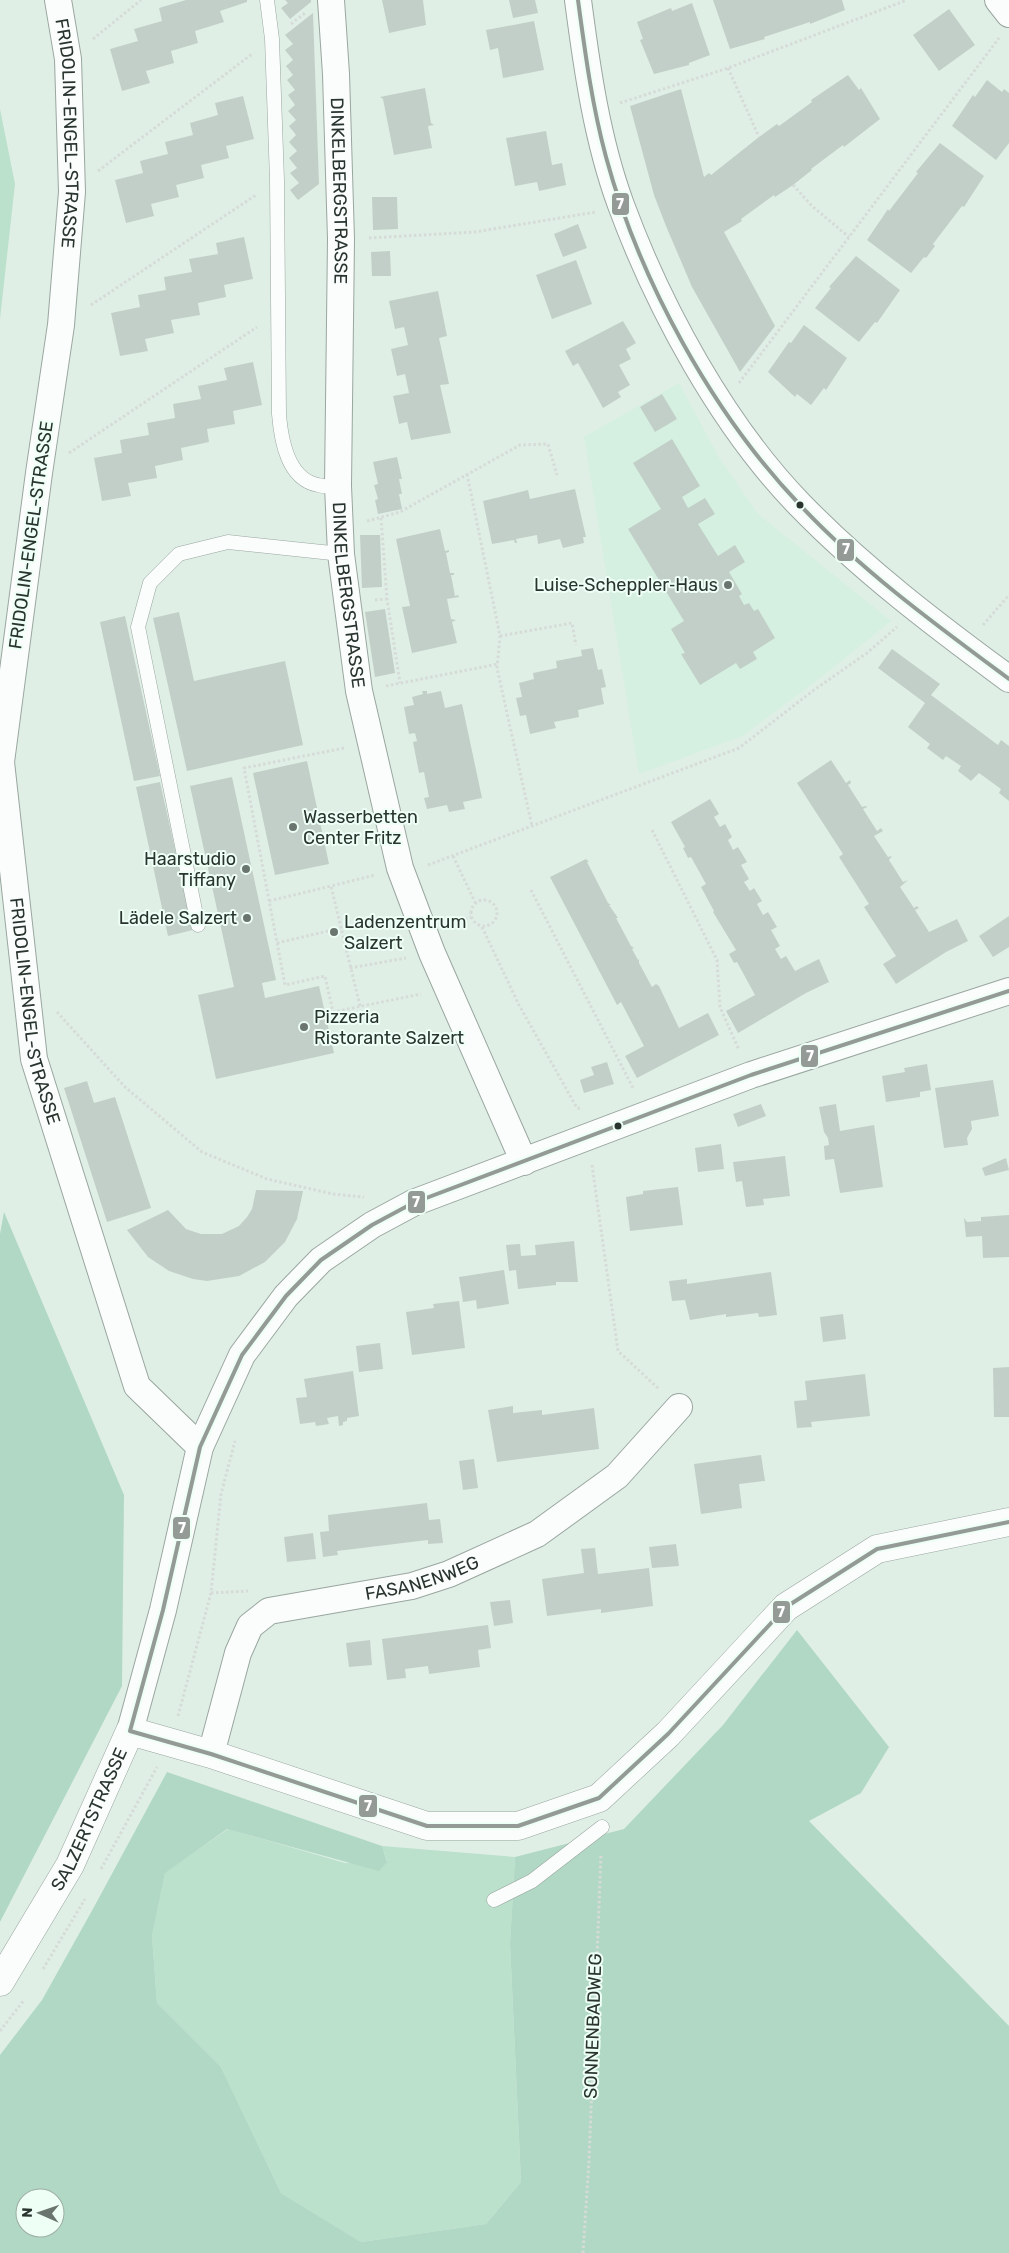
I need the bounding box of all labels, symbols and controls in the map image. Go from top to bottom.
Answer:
street label: FRIDOLIN-ENGEL-STRASSE [50,17,83,249]
street label: DINKELBERGSTRASSE [326,97,352,285]
line badge: 7 [611,192,630,216]
text: 7 [616,196,624,213]
street label: FRIDOLIN-ENGEL-STRASSE [4,419,58,651]
unlabelled marker [795,500,805,510]
street label: DINKELBERGSTRASSE [328,502,370,690]
line badge: 7 [836,538,855,562]
text: 7 [842,541,850,558]
place label: Luise‑Scheppler‑Haus [534,574,718,596]
marker: Luise‑Scheppler‑Haus [722,579,734,591]
place label: Wasserbetten Center Fritz [303,806,418,849]
marker: Wasserbetten Center Fritz [287,821,299,833]
place label: Haarstudio Tiffany [144,848,236,891]
marker: Haarstudio Tiffany [240,863,252,875]
street label: FRIDOLIN-ENGEL-STRASSE [5,896,65,1127]
place label: Lädele Salzert [119,907,237,929]
place label: Ladenzentrum Salzert [344,911,466,954]
marker: Lädele Salzert [241,912,253,924]
marker: Ladenzentrum Salzert [328,926,340,938]
place label: Pizzeria Ristorante Salzert [314,1006,464,1049]
marker: Pizzeria Ristorante Salzert [298,1021,310,1033]
line badge: 7 [800,1044,819,1068]
text: 7 [806,1048,814,1065]
unlabelled marker [613,1121,623,1131]
line badge: 7 [407,1190,426,1214]
text: 7 [412,1194,420,1211]
line badge: 7 [172,1516,191,1540]
text: 7 [178,1520,186,1537]
street label: FASANENWEG [363,1551,482,1605]
line badge: 7 [772,1600,791,1624]
text: 7 [777,1604,785,1621]
street label: SALZERTSTRASSE [46,1744,132,1895]
line badge: 7 [358,1794,378,1818]
text: 7 [364,1798,372,1815]
street label: SONNENBADWEG [579,1953,607,2099]
north arrow [15,2188,65,2238]
text: N [19,2207,36,2218]

